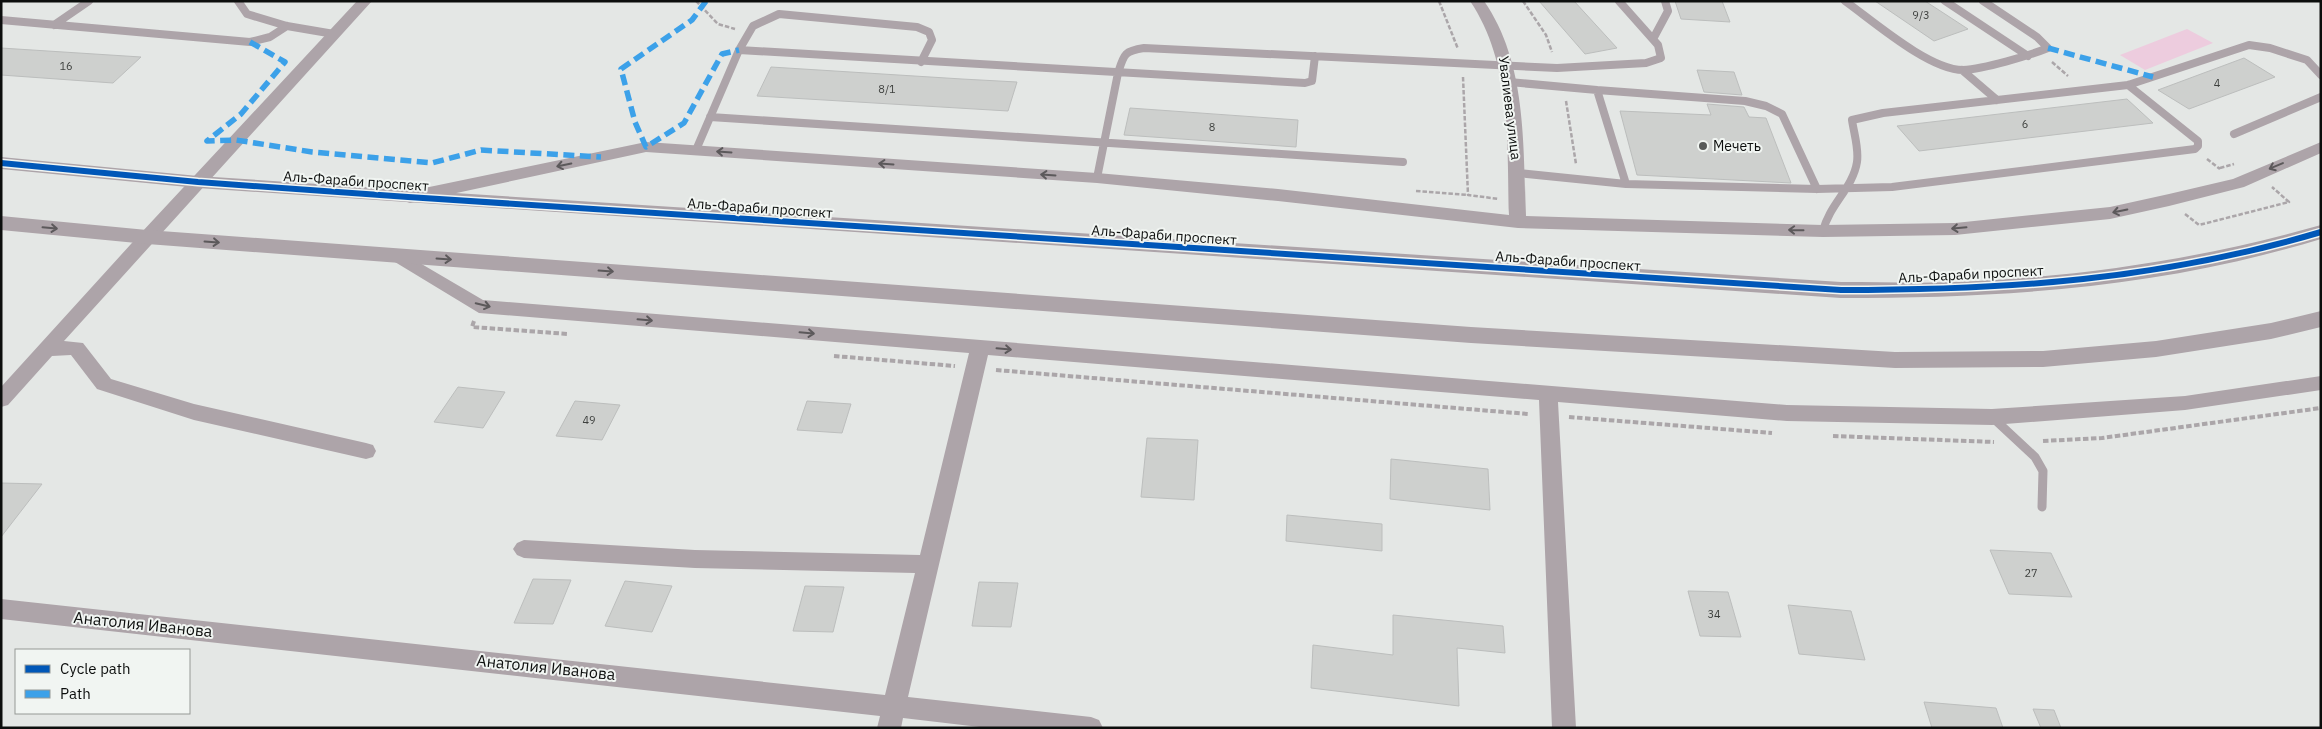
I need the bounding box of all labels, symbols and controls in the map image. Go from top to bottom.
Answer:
house number: 9/3 [1912,8,1930,22]
street label: Увалиева улица [1495,55,1525,161]
house number: 16 [59,59,73,73]
house number: 4 [2214,76,2221,90]
house number: 8/1 [878,82,896,96]
house number: 6 [2022,117,2028,131]
house number: 8 [1209,120,1215,134]
place label: Мечеть [1713,137,1761,155]
marker: Мечеть [1697,140,1709,152]
one-way arrow [716,148,732,157]
one-way arrow [878,159,894,168]
one-way arrow [556,160,572,170]
one-way arrow [2269,161,2284,171]
street label: Аль-Фараби проспект [283,167,430,195]
one-way arrow [1041,170,1057,180]
street label: Аль-Фараби проспект [687,194,834,222]
one-way arrow [2113,207,2129,216]
street label: Аль-Фараби проспект [1091,221,1238,249]
one-way arrow [41,223,57,233]
one-way arrow [1951,224,1967,233]
one-way arrow [1789,225,1805,235]
one-way arrow [203,237,219,246]
street label: Аль-Фараби проспект [1495,247,1642,275]
one-way arrow [435,254,451,263]
street label: Аль-Фараби проспект [1898,261,2045,287]
one-way arrow [597,266,613,275]
one-way arrow [475,301,491,310]
one-way arrow [636,315,652,324]
one-way arrow [798,328,814,337]
one-way arrow [995,344,1011,353]
house number: 49 [582,413,596,427]
house number: 27 [2024,566,2038,580]
street label: Анатолия Иванова [73,607,214,641]
house number: 34 [1707,607,1721,621]
legend [15,649,190,714]
street label: Анатолия Иванова [476,650,617,684]
text: Cycle path [60,659,131,678]
text: Path [60,684,91,703]

